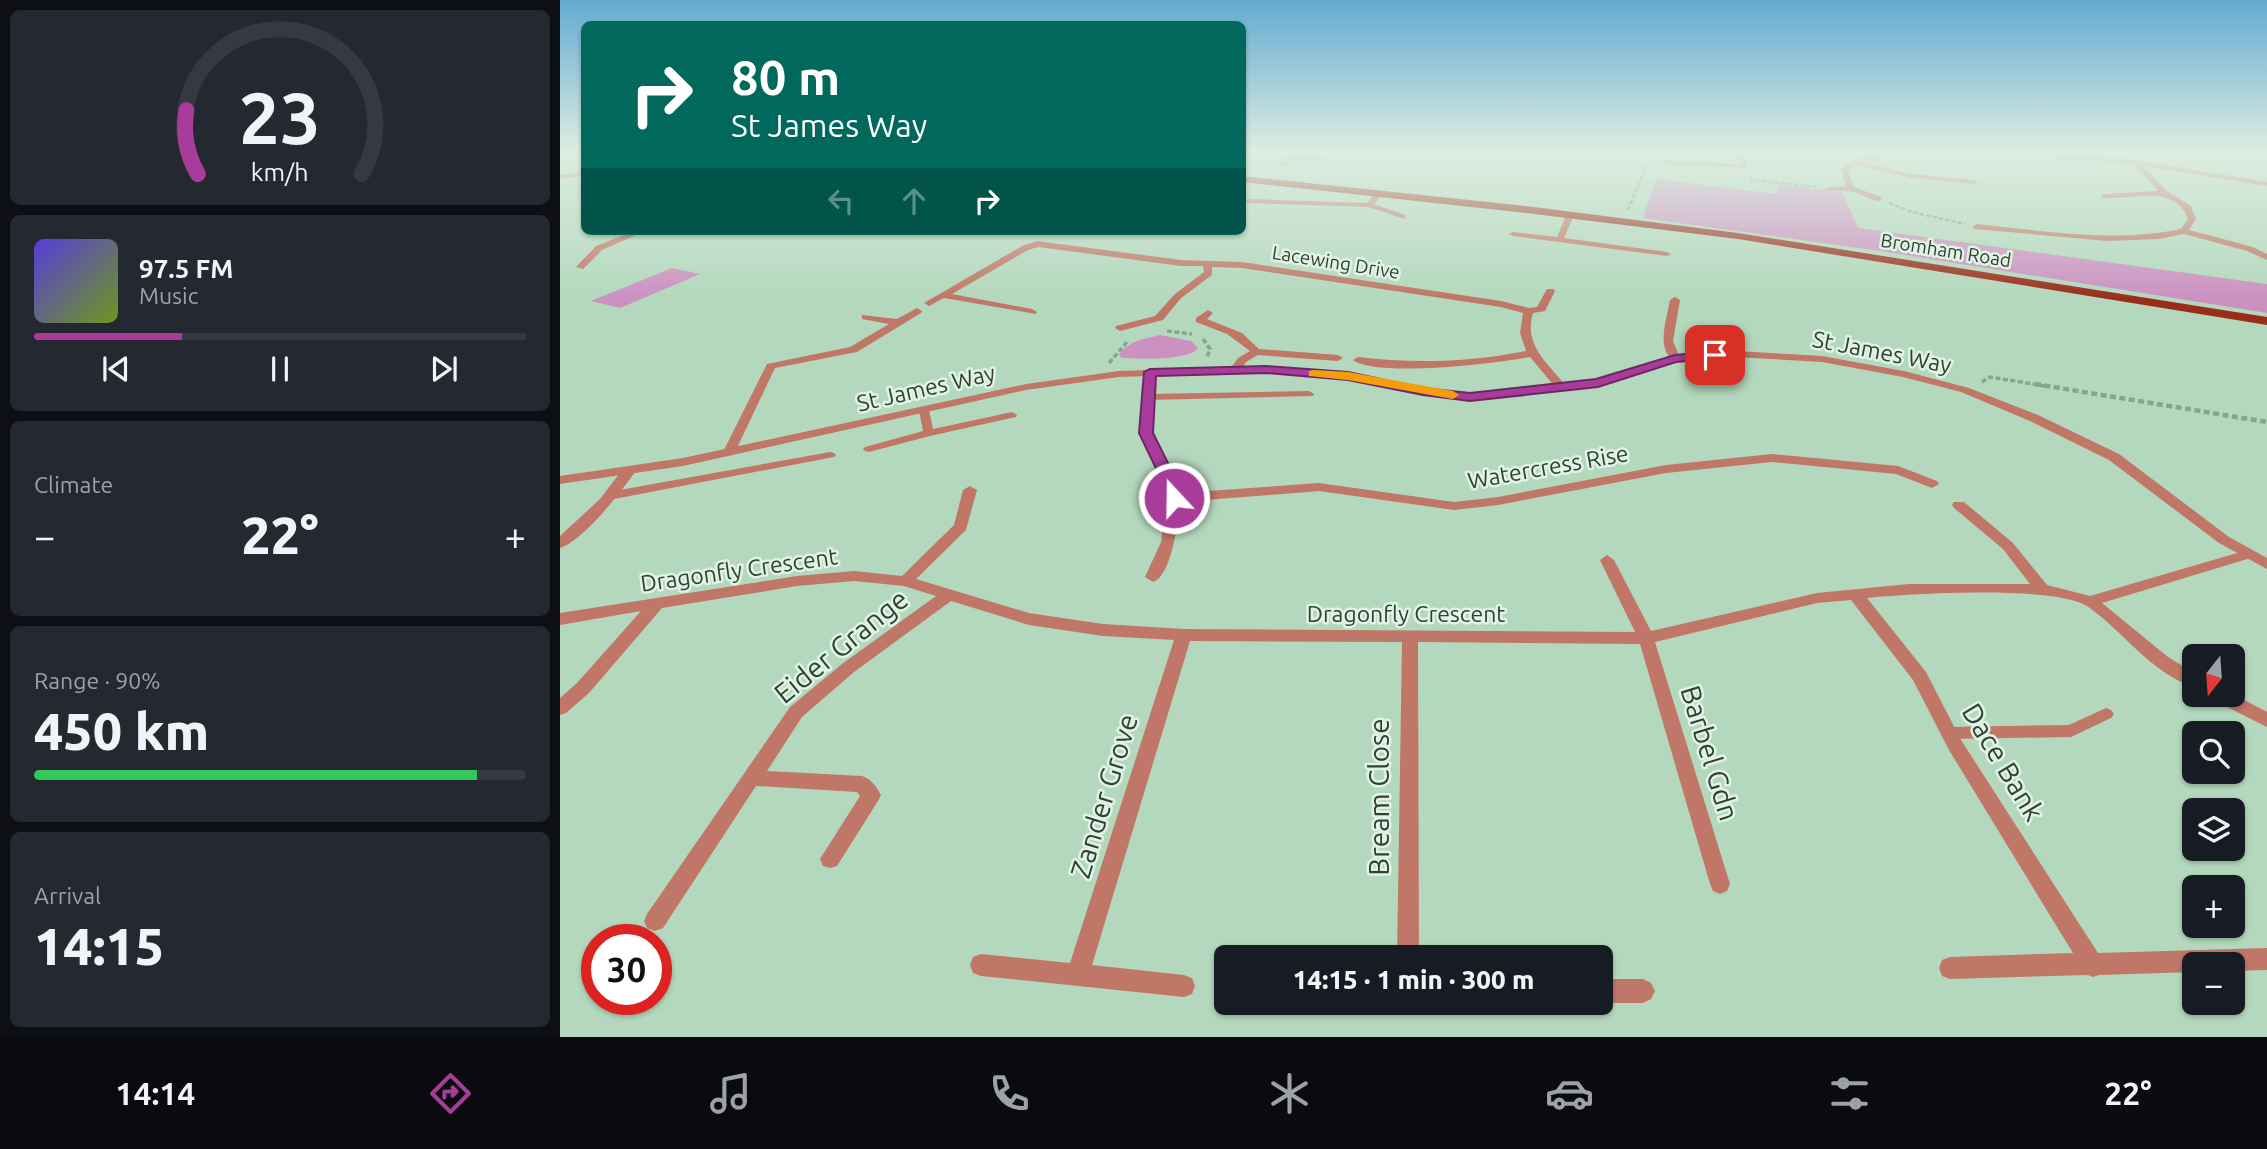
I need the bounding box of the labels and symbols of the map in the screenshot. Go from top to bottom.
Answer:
street label: Bromham Road [1879,229,2013,271]
street label: Lacewing Drive [1271,241,1401,283]
pin [1685,325,1745,385]
street label: St James Way [1811,326,1954,377]
street label: St James Way [854,359,997,416]
street label: Watercress Rise [1465,440,1630,493]
position arrow [1137,461,1211,535]
street label: Dragonfly Crescent [639,543,839,596]
street label: Eider Grange [768,582,914,709]
street label: Dragonfly Crescent [1307,601,1505,626]
north arrow [2182,644,2245,707]
street label: Barbel Gdn [1675,682,1746,824]
street label: Dace Bank [1956,698,2051,826]
street label: Zander Grove [1064,710,1143,882]
street label: Bream Close [1363,718,1394,876]
speed limit sign: 30 [581,924,672,1015]

